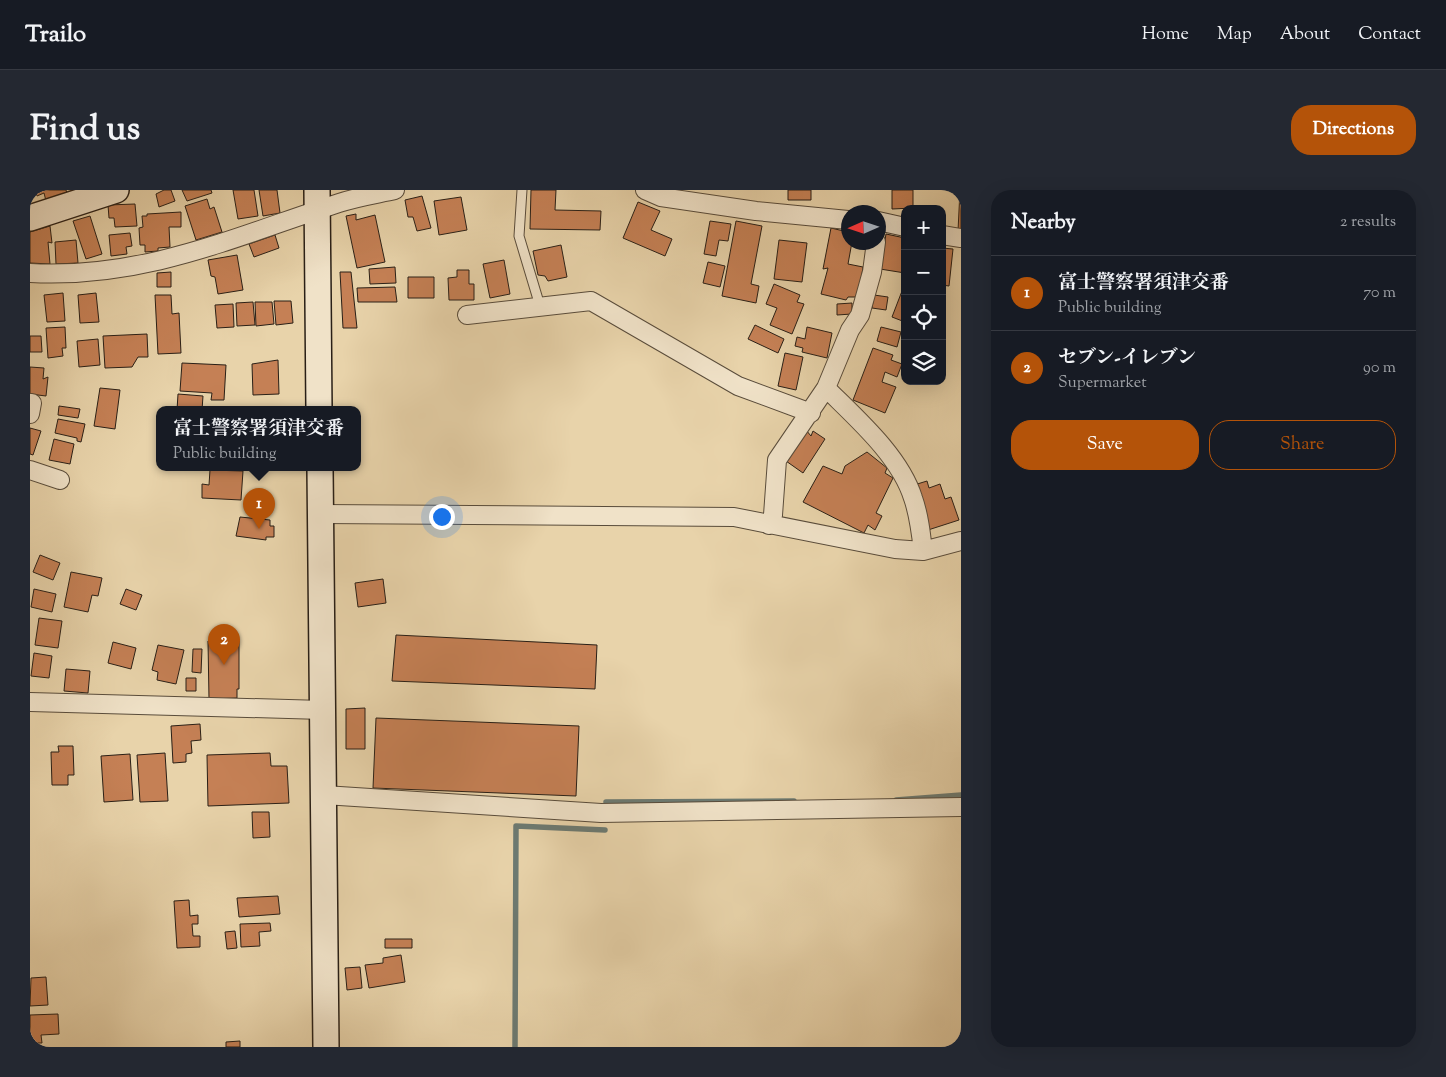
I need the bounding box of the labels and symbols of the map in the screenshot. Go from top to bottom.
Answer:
north arrow [841,205,886,250]
pin: 1 [243,488,275,529]
your location [429,504,455,530]
pin: 2 [208,624,240,665]

